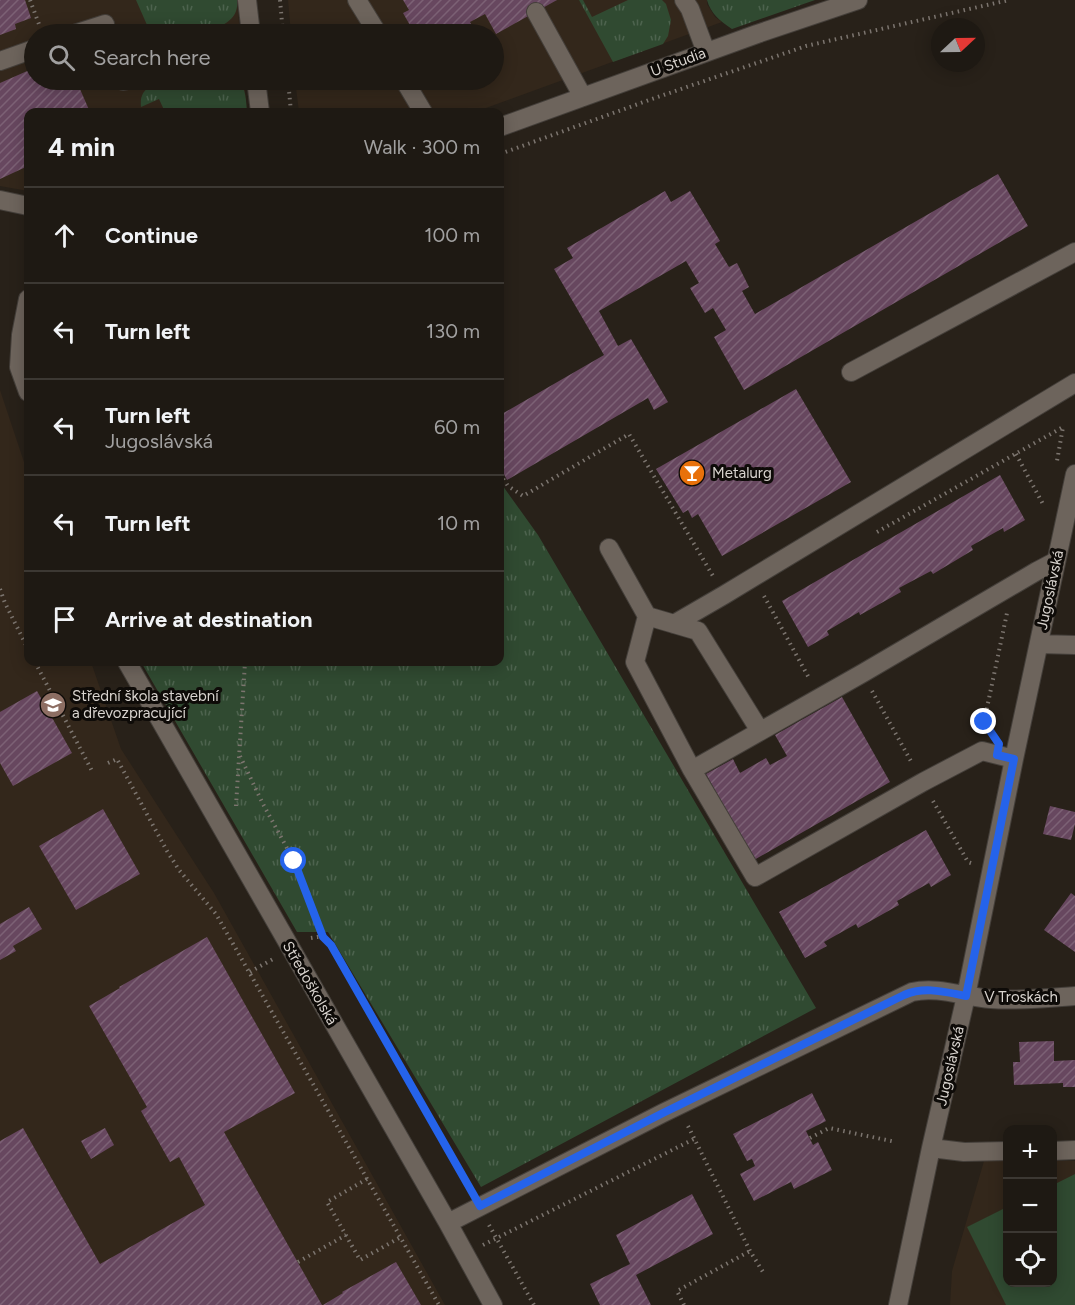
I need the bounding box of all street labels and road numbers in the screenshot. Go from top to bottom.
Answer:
street label: U Studia [648,44,708,80]
street label: Jugoslávská [1033,549,1067,631]
street label: Středoškolská [279,938,341,1028]
street label: V Troskách [984,988,1058,1006]
street label: Jugoslávská [932,1025,968,1107]

